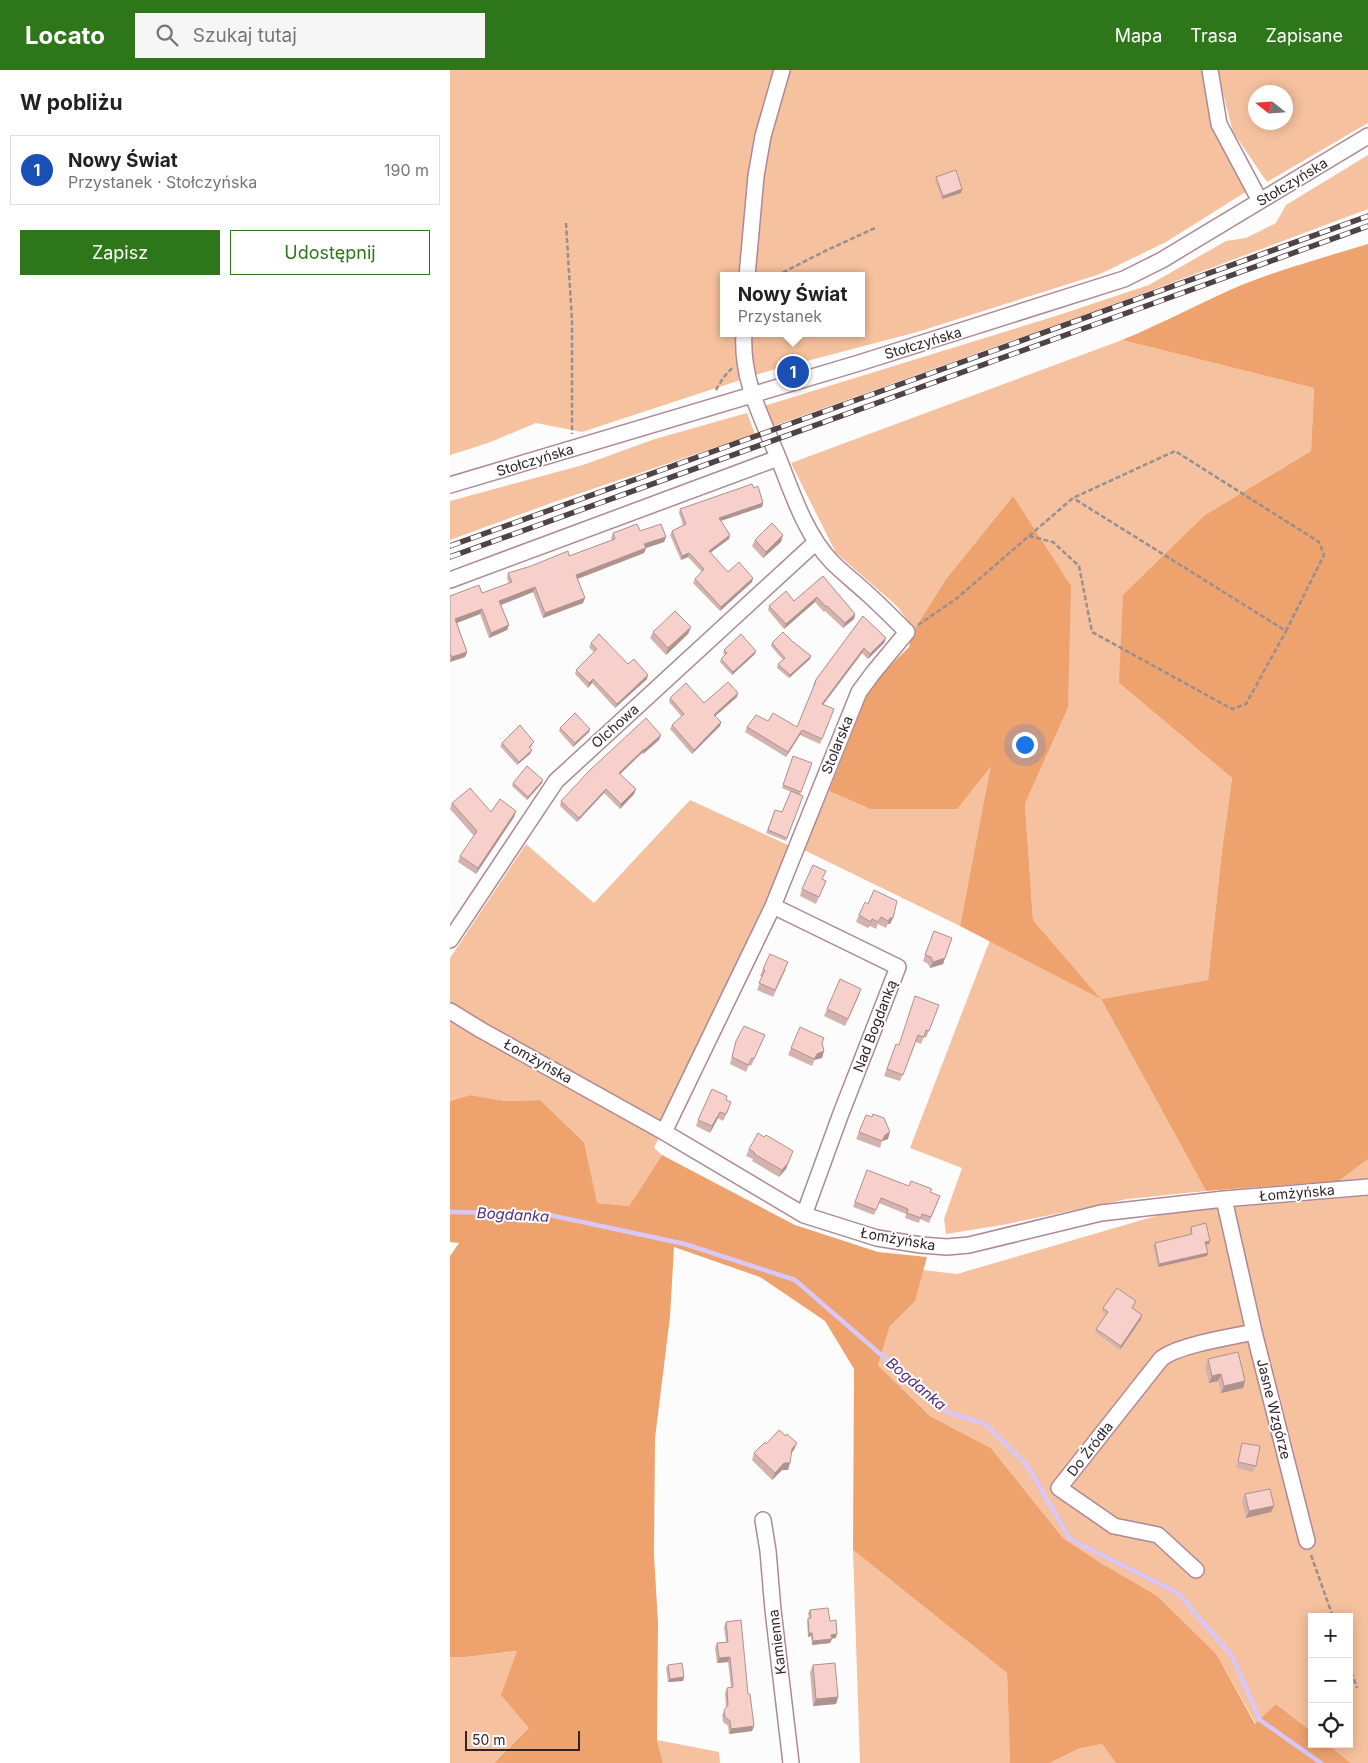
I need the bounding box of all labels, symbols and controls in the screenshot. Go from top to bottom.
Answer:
search box [135,13,485,58]
text: Locato [25,21,105,50]
icon: search [153,21,181,49]
text: Szukaj tutaj [193,24,297,47]
text: Mapa [1115,25,1162,46]
text: Trasa [1190,25,1237,46]
text: Zapisane [1265,25,1343,46]
north arrow [1248,85,1293,130]
text: W pobliżu [20,90,123,115]
text: Nowy Świat [68,149,178,172]
street label: Stołczyńska [1253,154,1330,209]
text: 1 [34,160,40,180]
text: 190 m [384,160,429,180]
text: Przystanek · Stołczyńska [68,172,257,192]
button: Zapisz [20,230,220,275]
button: Udostępnij [230,230,430,275]
popup [720,272,865,337]
text: Nowy Świat [738,283,847,306]
text: Przystanek [738,306,822,326]
street label: Stołczyńska [882,323,964,362]
pin: 1 [777,353,809,391]
street label: Stołczyńska [494,440,576,479]
street label: Olchowa [587,700,642,751]
street label: Stolarska [817,713,856,776]
your location [1012,732,1038,758]
street label: Nad Bogdanką [849,977,900,1074]
street label: Łomżyńska [501,1035,576,1086]
street label: Łomżyńska [1258,1181,1335,1204]
water label: Bogdanka [476,1203,550,1226]
street label: Łomżyńska [859,1224,937,1253]
water label: Bogdanka [882,1353,950,1414]
street label: Jasne Wzgórze [1254,1357,1295,1461]
street label: Do Źródła [1063,1418,1116,1479]
street label: Kamienna [764,1609,789,1676]
map controls [1308,1613,1353,1748]
button: + [1308,1613,1353,1658]
button: − [1308,1658,1353,1703]
button: locate [1308,1703,1353,1748]
scale bar [465,1728,580,1751]
text: 50 m [472,1731,506,1748]

